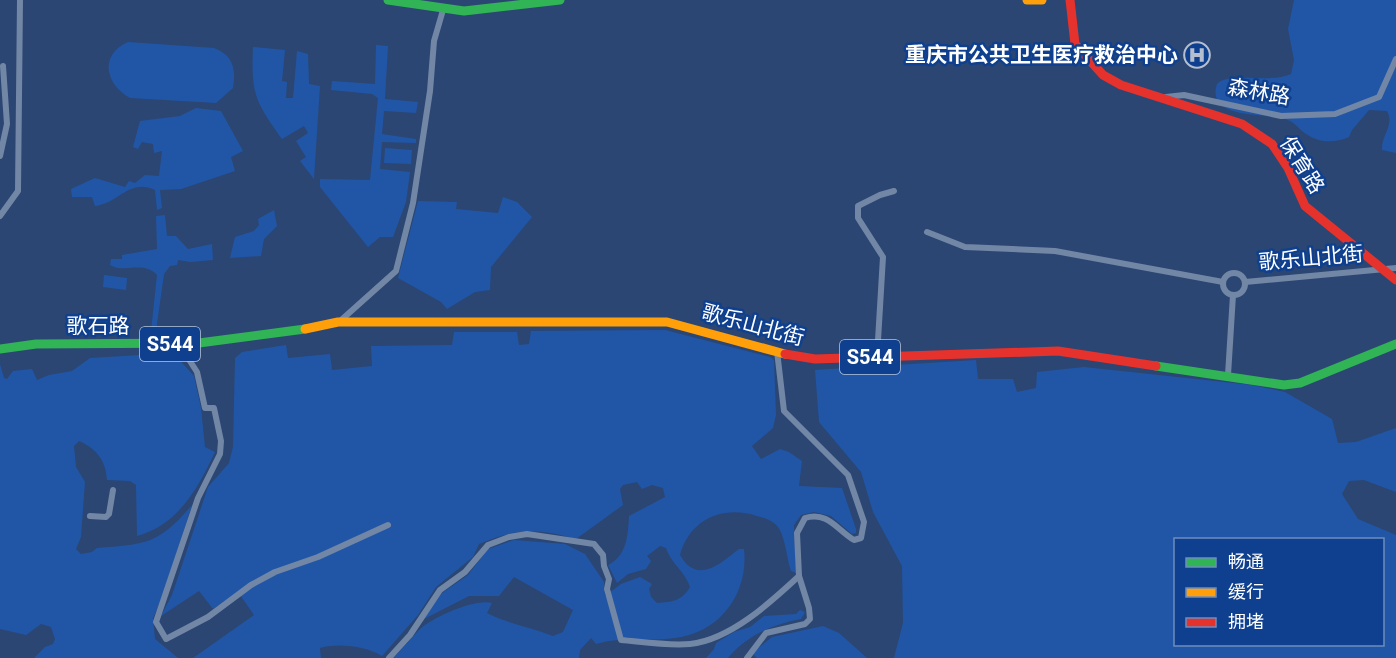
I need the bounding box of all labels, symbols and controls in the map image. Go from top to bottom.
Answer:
hospital icon: 重庆市公共卫生医疗救治中心 [1182,40,1212,70]
place label: 重庆市公共卫生医疗救治中心 [905,43,1178,67]
street label: 森林路 [1226,75,1292,109]
street label: 保育路 [1275,132,1329,198]
street label: 歌乐山北街 [1258,241,1364,275]
street label: 歌乐山北街 [699,300,807,350]
street label: 歌石路 [67,314,130,338]
road number: S544 [140,327,200,361]
road number: S544 [840,340,900,374]
legend [1174,538,1384,646]
text: 畅通 [1228,551,1264,572]
text: 缓行 [1228,581,1264,602]
text: 拥堵 [1228,611,1264,632]

